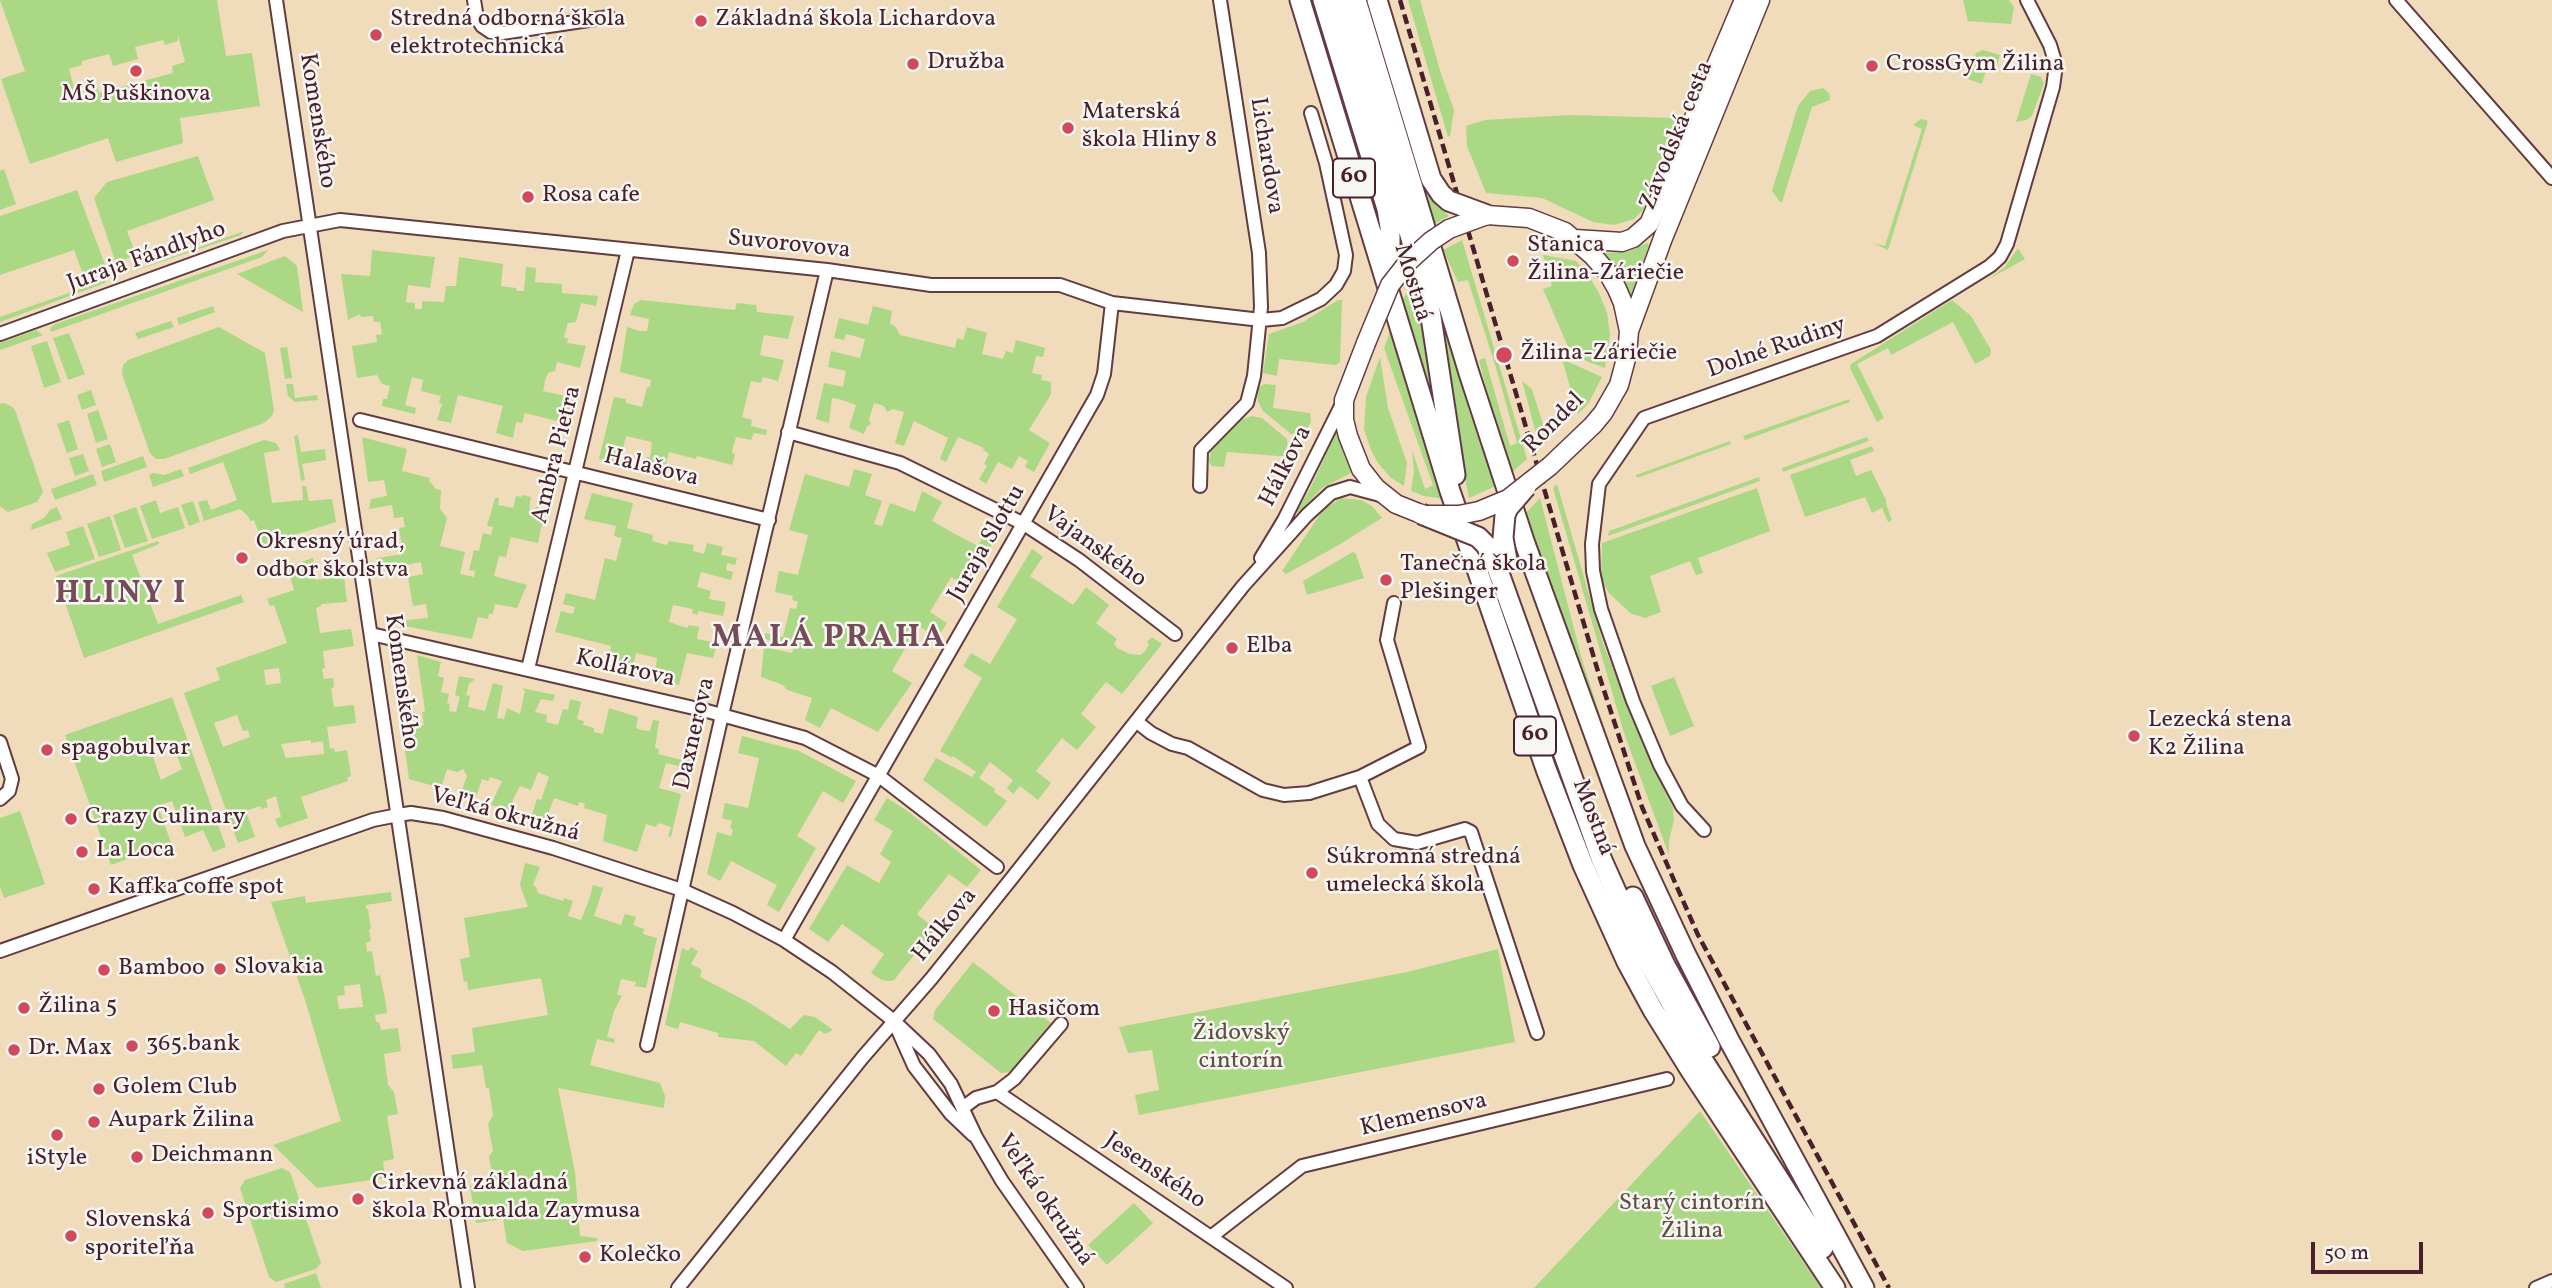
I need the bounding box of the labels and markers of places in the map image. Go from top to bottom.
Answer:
place label: Stredná odborná škola elektrotechnická [390,7,626,63]
place label: Základná škola Lichardova [715,7,996,35]
marker: Základná škola Lichardova [693,13,709,29]
marker: Stredná odborná škola elektrotechnická [368,27,384,43]
place label: Družba [927,50,1005,78]
place label: CrossGym Žilina [1886,52,2065,80]
marker: Družba [905,56,921,72]
marker: CrossGym Žilina [1864,58,1880,74]
marker: MŠ Puškinova [128,63,144,79]
place label: MŠ Puškinova [61,82,211,110]
place label: Materská škola Hliny 8 [1082,100,1217,156]
marker: Materská škola Hliny 8 [1060,120,1076,136]
place label: Rosa cafe [542,183,640,211]
marker: Rosa cafe [520,189,536,205]
place label: Stanica Žilina-Záriečie [1527,233,1684,289]
marker: Stanica Žilina-Záriečie [1505,253,1521,269]
place label: Žilina-Záriečie [1520,341,1677,369]
marker: Žilina-Záriečie [1494,345,1514,365]
place label: Okresný úrad, odbor školstva [256,530,409,586]
marker: Okresný úrad, odbor školstva [234,550,250,566]
place label: Tanečná škola Plešinger [1400,552,1547,608]
marker: Tanečná škola Plešinger [1378,572,1394,588]
place label: Elba [1246,634,1293,662]
marker: Elba [1224,640,1240,656]
place label: Lezecká stena K2 Žilina [2148,708,2292,764]
marker: Lezecká stena K2 Žilina [2126,728,2142,744]
place label: spagobulvar [61,736,190,764]
marker: spagobulvar [39,742,55,758]
place label: Crazy Culinary [85,805,245,833]
marker: Crazy Culinary [63,811,79,827]
place label: La Loca [96,838,175,866]
marker: La Loca [74,844,90,860]
place label: Súkromná stredná umelecká škola [1326,845,1521,901]
marker: Súkromná stredná umelecká škola [1304,865,1320,881]
place label: Kaffka coffe spot [108,875,284,903]
marker: Kaffka coffe spot [86,881,102,897]
place label: Slovakia [234,955,324,983]
place label: Bamboo [118,956,205,984]
marker: Slovakia [212,961,228,977]
marker: Bamboo [96,962,112,978]
place label: Žilina 5 [38,994,117,1022]
place label: Hasičom [1008,997,1100,1025]
marker: Žilina 5 [16,1000,32,1016]
marker: Hasičom [986,1003,1002,1019]
place label: 365.bank [146,1032,240,1060]
place label: Dr. Max [28,1036,112,1064]
marker: 365.bank [124,1038,140,1054]
marker: Dr. Max [6,1042,22,1058]
place label: Golem Club [113,1075,237,1103]
marker: Golem Club [91,1081,107,1097]
place label: Aupark Žilina [108,1108,255,1136]
marker: Aupark Žilina [86,1114,102,1130]
marker: iStyle [49,1127,65,1143]
place label: Deichmann [151,1143,273,1171]
place label: iStyle [27,1146,87,1174]
marker: Deichmann [129,1149,145,1165]
place label: Cirkevná základná škola Romualda Zaymusa [372,1171,641,1227]
marker: Cirkevná základná škola Romualda Zaymusa [350,1191,366,1207]
place label: Sportisimo [222,1199,339,1227]
marker: Sportisimo [200,1205,216,1221]
place label: Slovenská sporiteľňa [85,1208,195,1264]
marker: Slovenská sporiteľňa [63,1228,79,1244]
place label: Kolečko [599,1243,681,1271]
marker: Kolečko [577,1249,593,1265]

